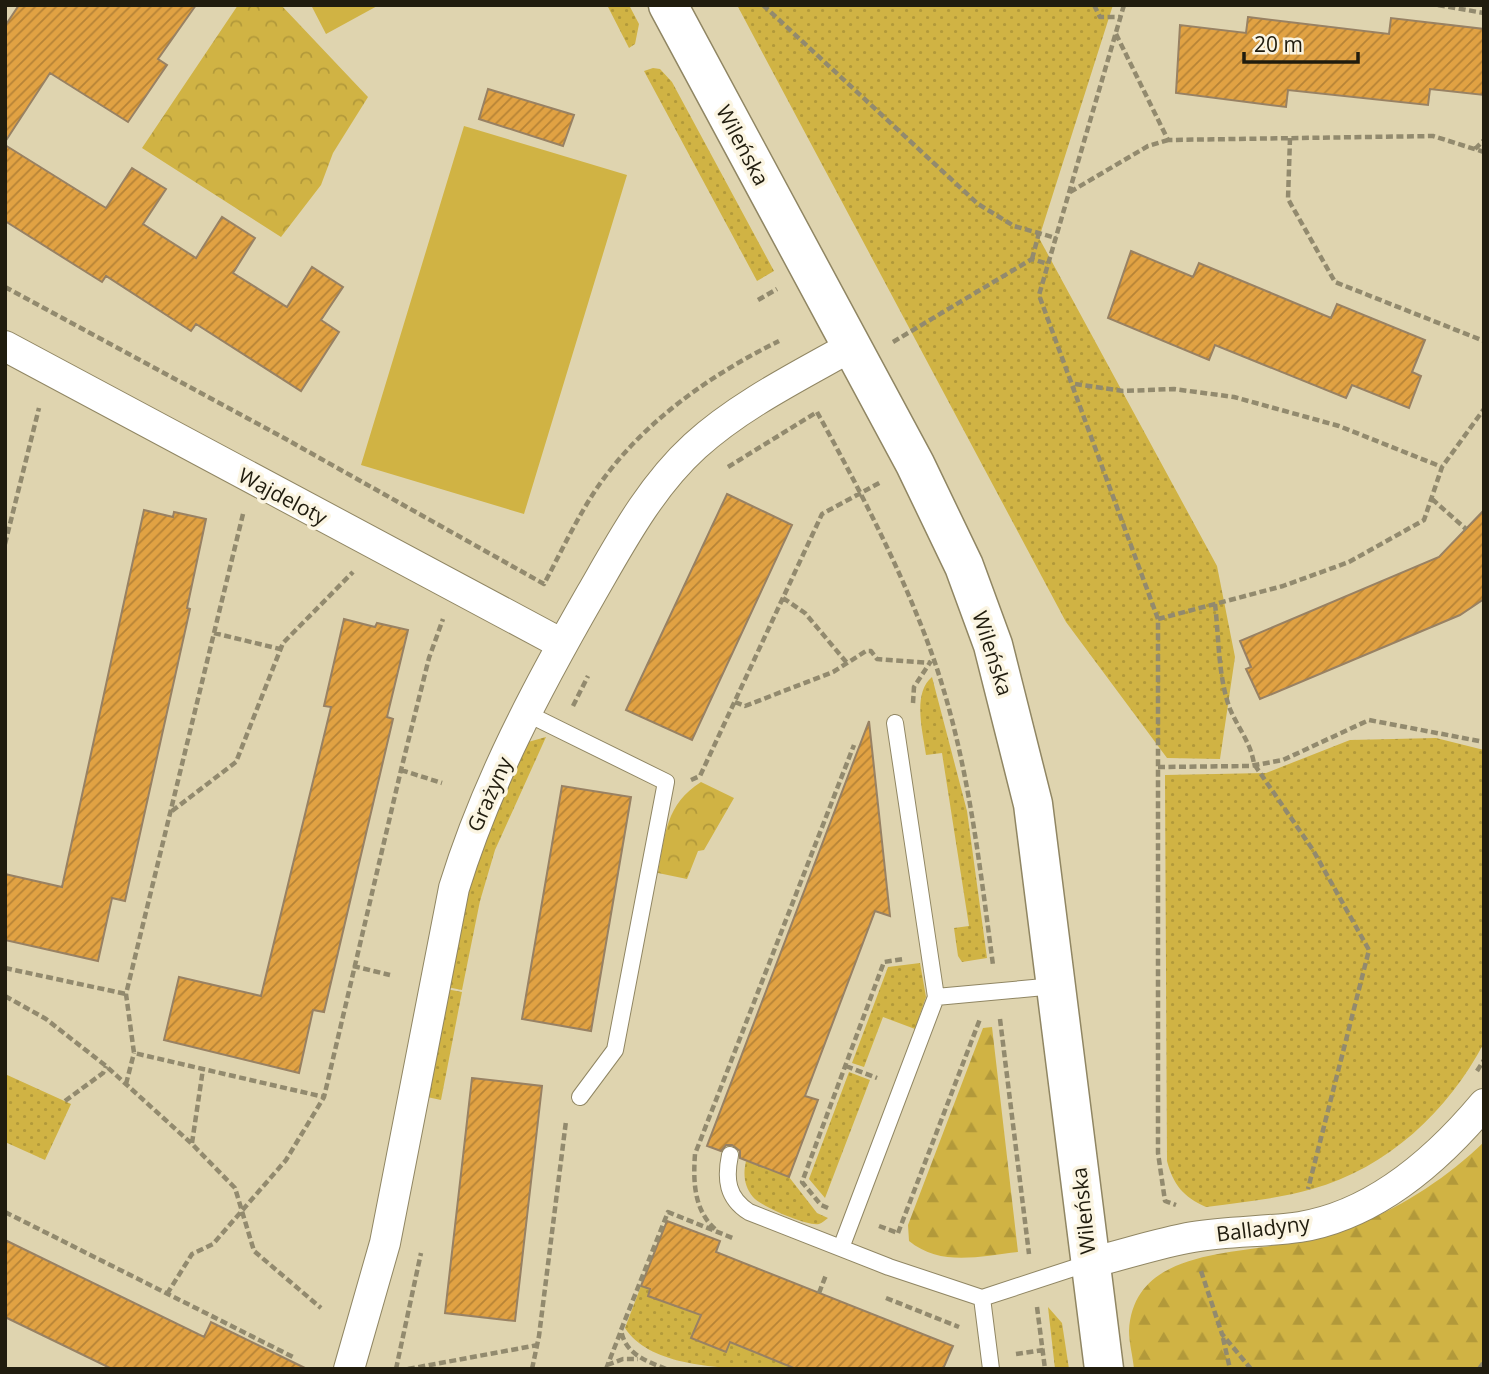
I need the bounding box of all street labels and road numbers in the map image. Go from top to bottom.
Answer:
street label: Wileńska [710,100,776,190]
street label: Wajdeloty [234,461,333,531]
street label: Wileńska [966,607,1020,699]
street label: Grażyny [460,752,518,836]
street label: Wileńska [1065,1166,1101,1256]
street label: Balladyny [1215,1208,1312,1248]

